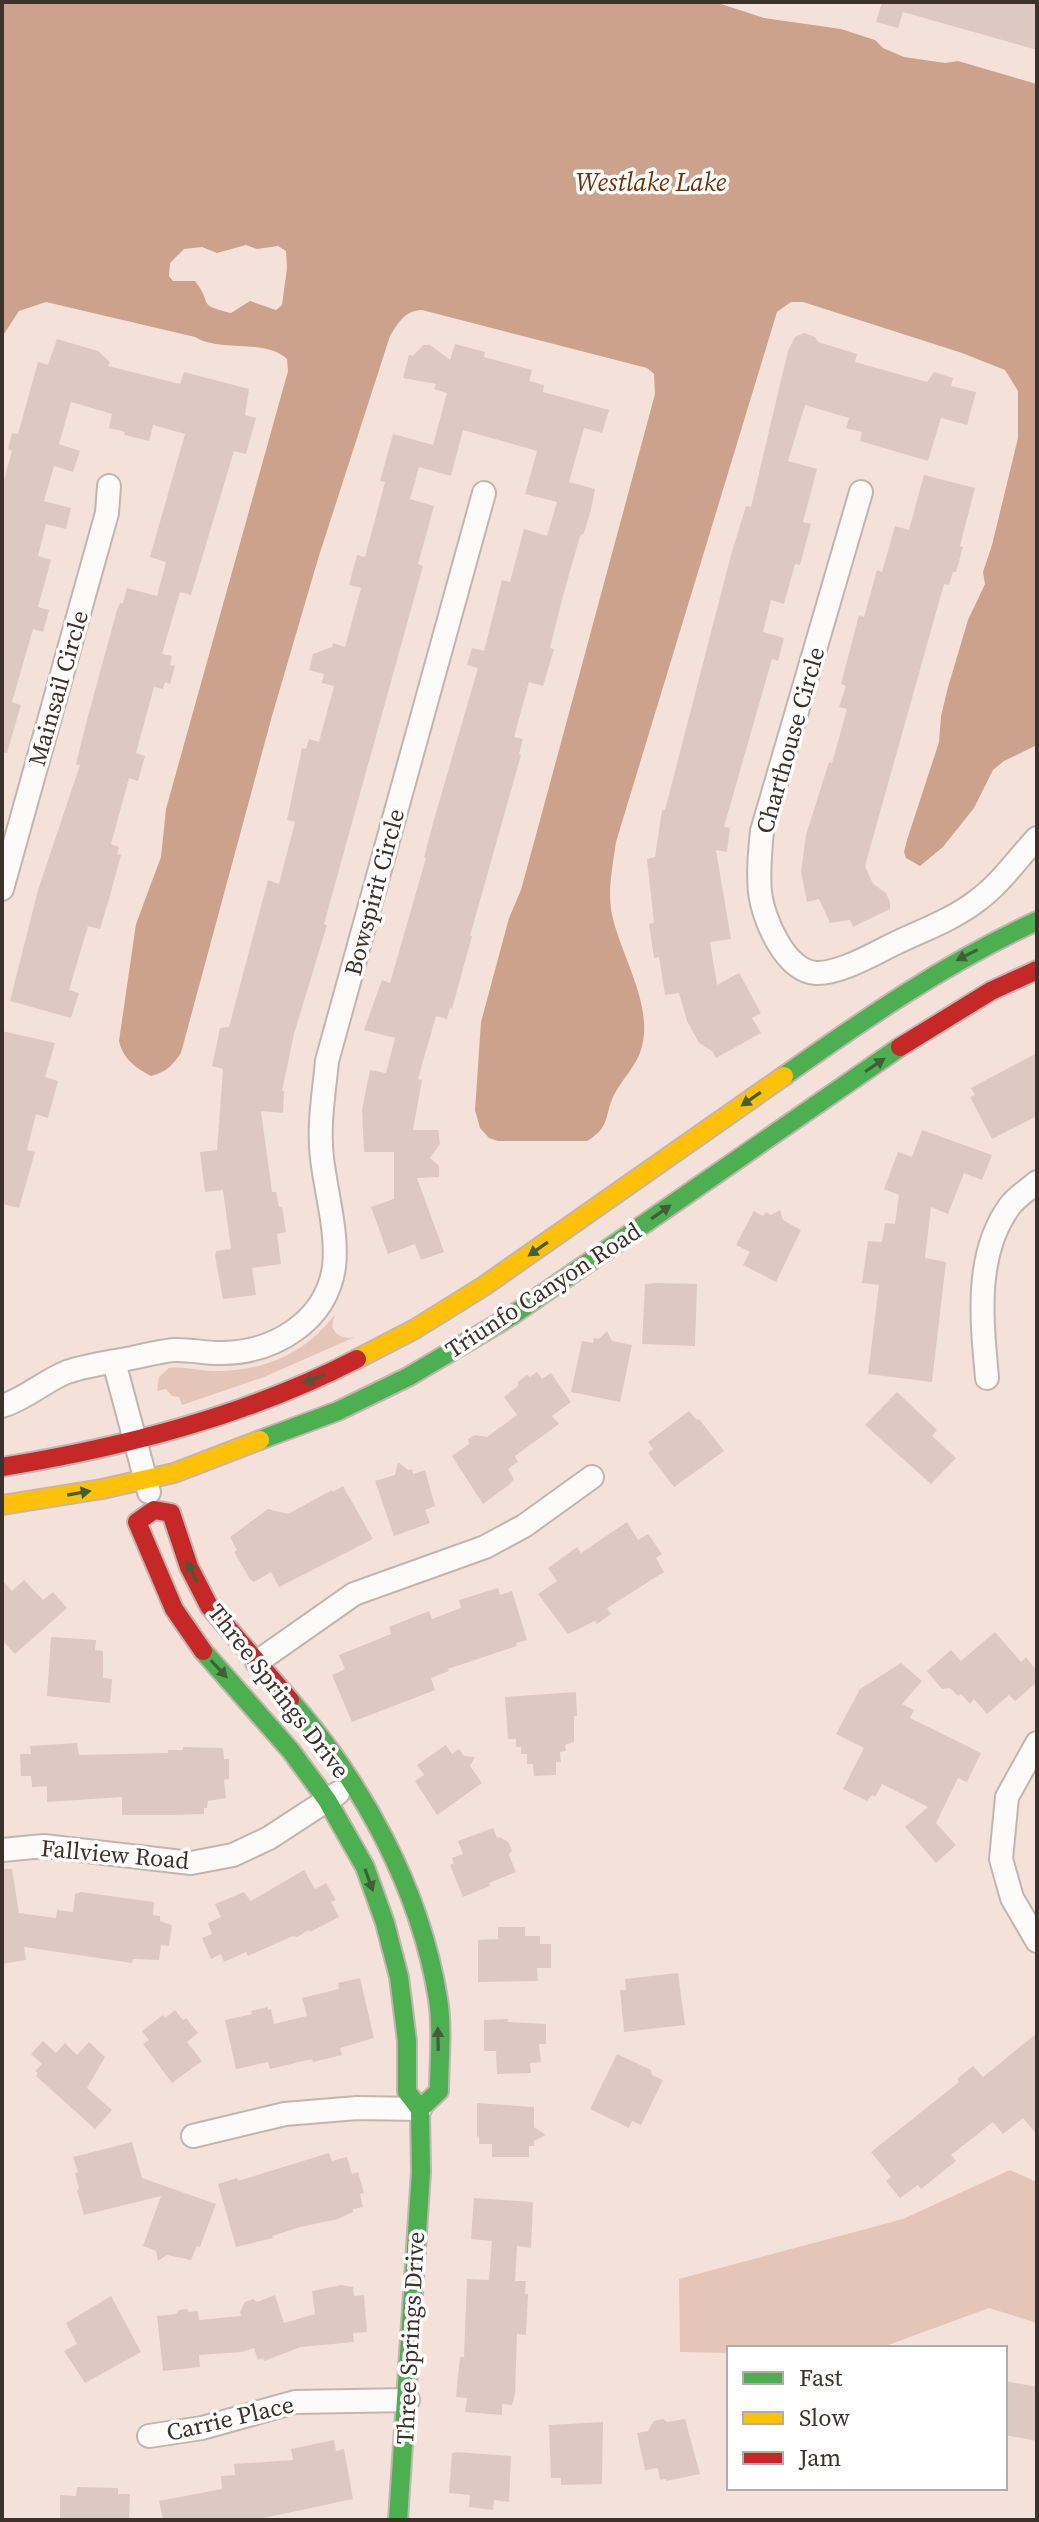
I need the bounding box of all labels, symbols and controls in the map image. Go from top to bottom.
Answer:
water label: Westlake Lake [576,164,727,200]
street label: Mainsail Circle [20,606,96,770]
street label: Charthouse Circle [748,643,832,837]
street label: Bowspirit Circle [336,805,412,979]
one-way arrow [956,949,979,962]
one-way arrow [864,1057,885,1072]
one-way arrow [740,1091,761,1106]
one-way arrow [650,1205,671,1220]
street label: Triunfo Canyon Road [439,1214,648,1366]
one-way arrow [528,1241,549,1256]
one-way arrow [302,1372,326,1385]
one-way arrow [67,1486,92,1498]
one-way arrow [185,1561,199,1584]
street label: Three Springs Drive [200,1597,358,1785]
one-way arrow [210,1659,228,1678]
street label: Fallview Road [39,1831,191,1877]
one-way arrow [364,1868,376,1892]
one-way arrow [432,2026,445,2051]
street label: Three Springs Drive [388,2231,432,2445]
legend [727,2346,1007,2490]
text: Fast [799,2361,843,2394]
street label: Carrie Place [163,2387,297,2449]
text: Slow [799,2401,850,2434]
text: Jam [798,2441,841,2474]

